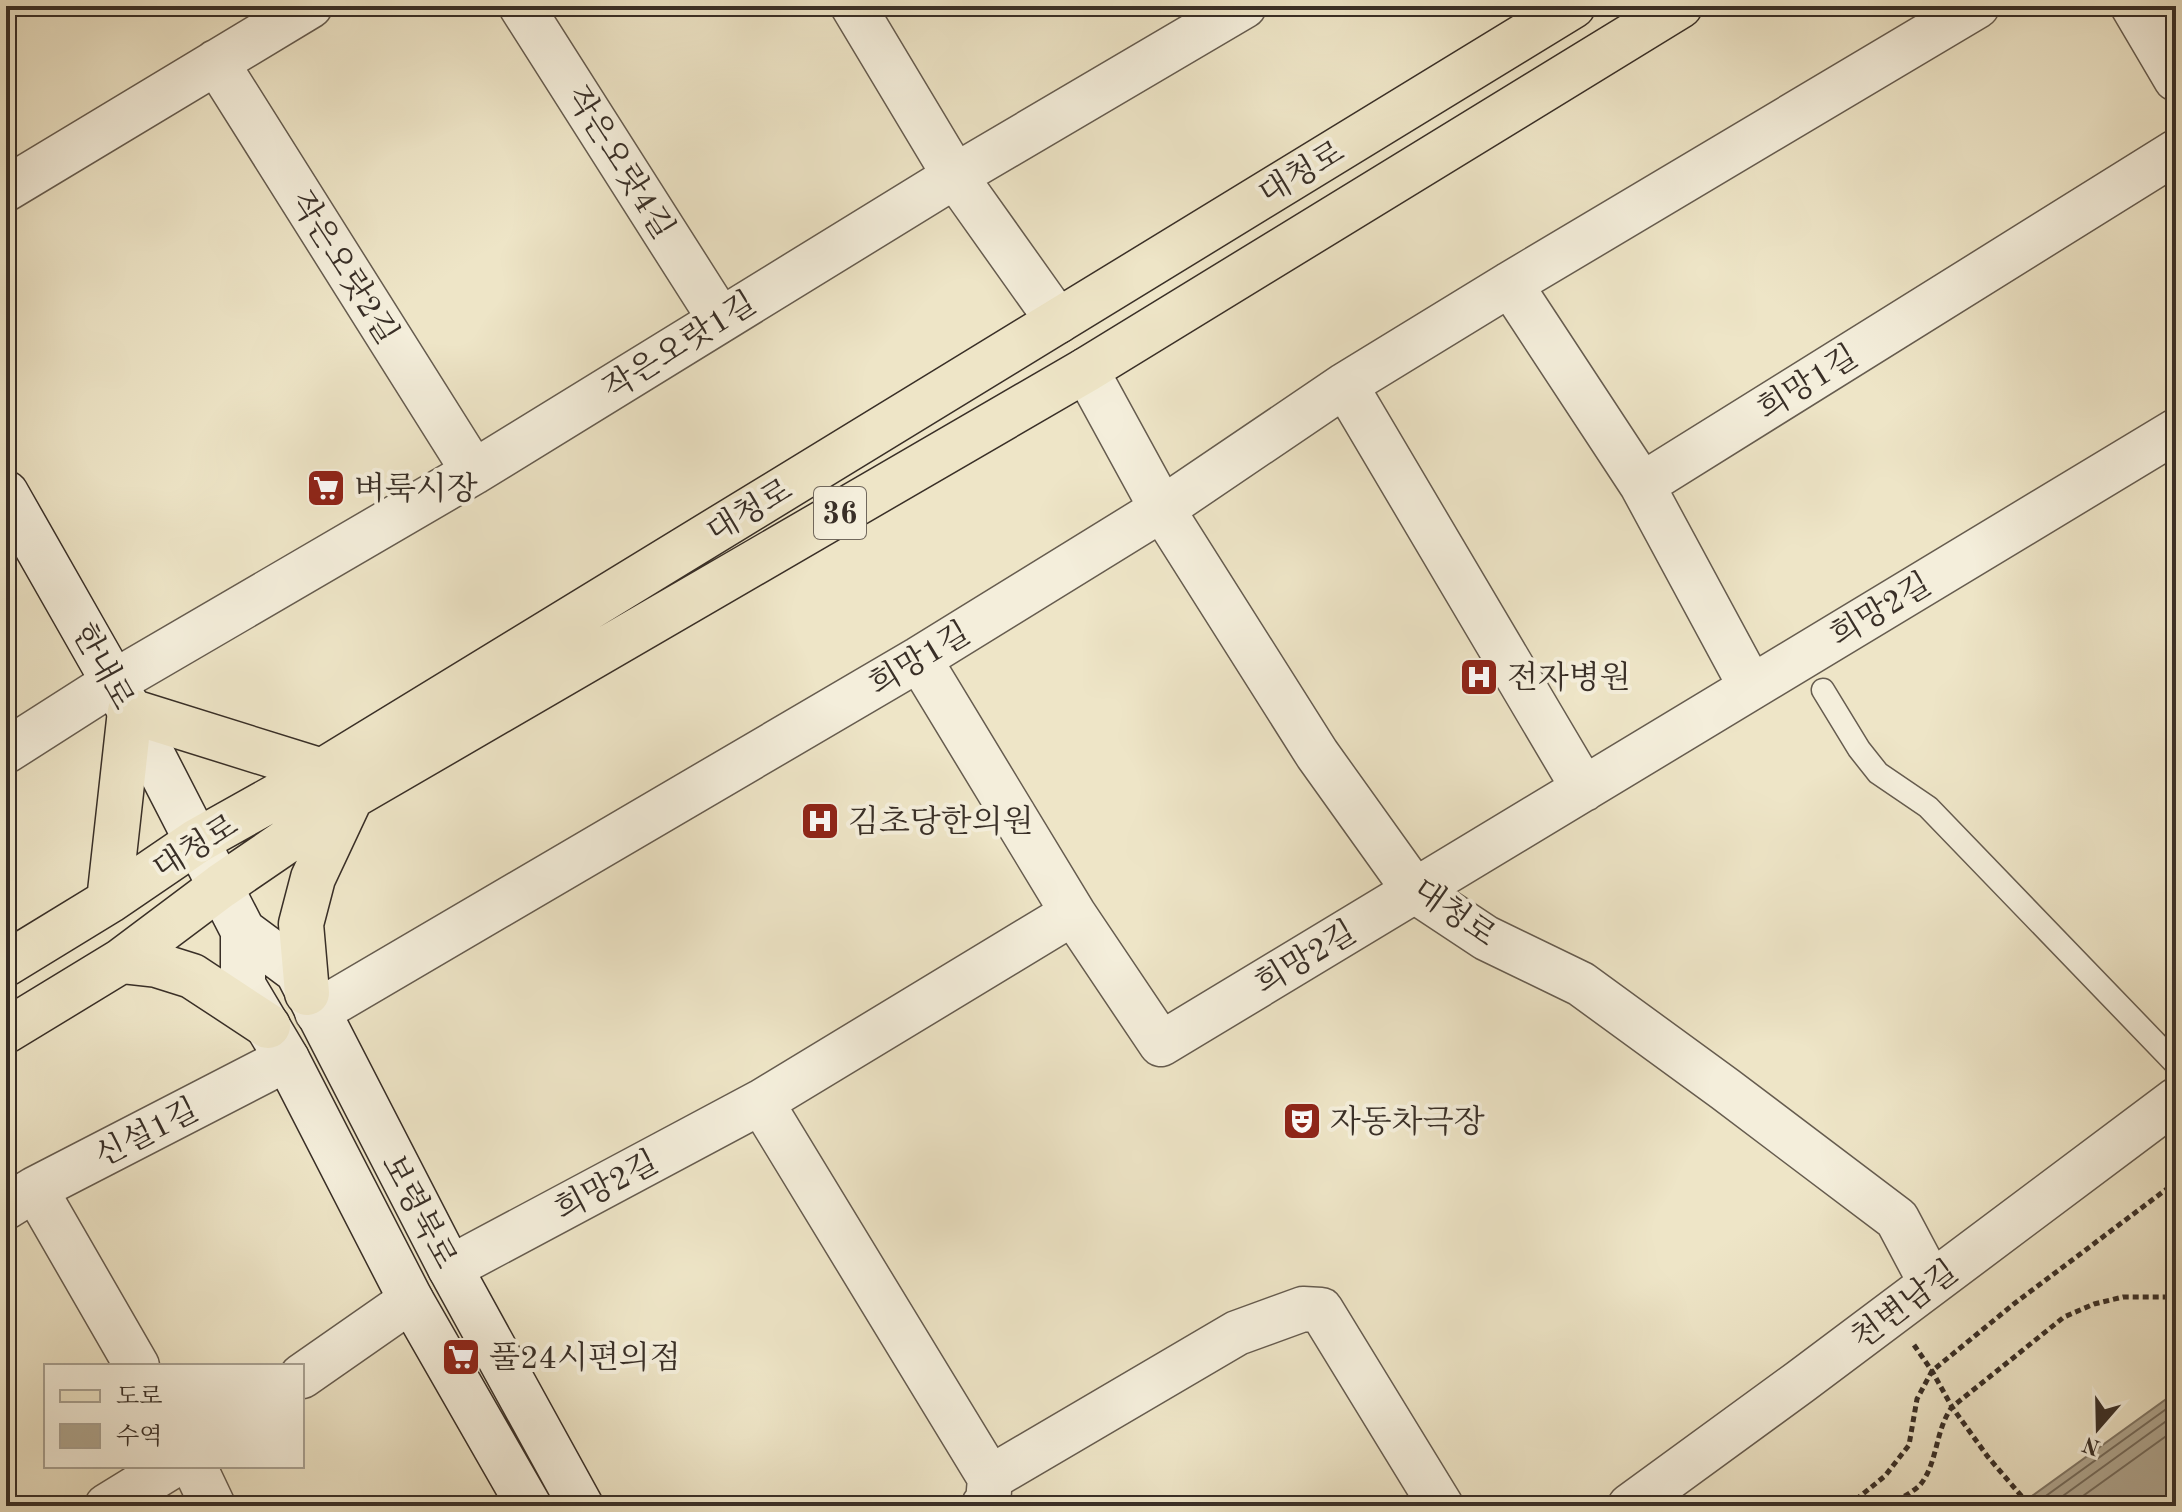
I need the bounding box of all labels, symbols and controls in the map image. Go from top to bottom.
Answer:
street label: 작은오랏4길 [559,80,681,245]
street label: 대청로 [1252,134,1351,212]
street label: 작은오랏2길 [283,185,405,350]
street label: 작은오랏1길 [597,285,762,407]
street label: 희망1길 [1751,338,1864,428]
supermarket icon: 벼룩시장 [305,467,347,509]
place label: 벼룩시장 [354,471,478,507]
street label: 대청로 [700,472,799,550]
road number: 36 [814,487,866,539]
street label: 희망2길 [1824,566,1937,654]
street label: 희망1길 [863,615,976,703]
street label: 한내로 [65,617,141,716]
hospital icon: 전자병원 [1458,656,1500,698]
place label: 전자병원 [1507,660,1631,696]
hospital icon: 김초당한의원 [799,800,841,842]
place label: 김초당한의원 [848,804,1033,840]
street label: 대청로 [147,807,244,887]
street label: 대청로 [1406,871,1503,954]
street label: 희망2길 [1249,914,1362,1002]
street label: 신설1길 [89,1092,204,1174]
theatre icon: 자동차극장 [1281,1100,1323,1142]
place label: 자동차극장 [1330,1104,1485,1140]
street label: 희망2길 [549,1144,664,1228]
street label: 보령북로 [374,1148,464,1275]
street label: 천변남길 [1844,1253,1965,1356]
supermarket icon: 풀24시편의점 [440,1336,482,1378]
place label: 풀24시편의점 [489,1340,681,1376]
legend [44,1364,304,1468]
text: 도로 [116,1385,162,1410]
north arrow [2058,1388,2138,1468]
text: 수역 [116,1424,162,1450]
text: N [2080,1432,2104,1458]

